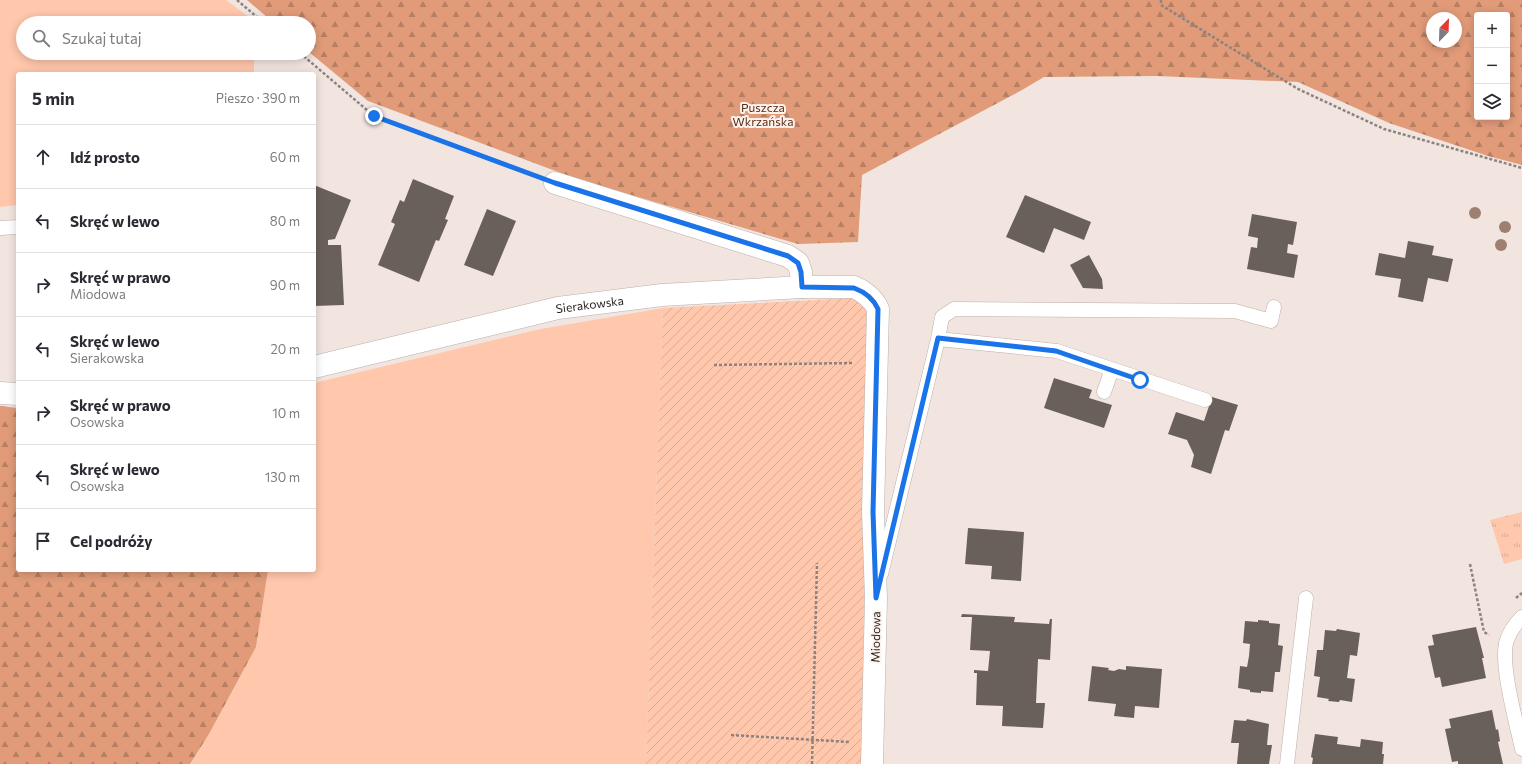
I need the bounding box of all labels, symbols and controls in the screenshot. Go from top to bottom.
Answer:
north arrow [1426,12,1462,48]
map controls [1474,12,1510,120]
button: + [1474,12,1510,48]
search box [16,16,316,60]
icon: search [30,27,52,49]
text: Szukaj tutaj [62,29,142,47]
button: − [1474,48,1510,84]
button: layers [1474,84,1510,120]
text: 5 min [32,88,75,109]
text: Pieszo · 390 m [216,90,300,106]
park label: Puszcza Wkrzańska [733,100,793,128]
route end [365,107,383,125]
icon: ahead [32,146,54,168]
text: Idź prosto [70,148,140,166]
text: 60 m [270,149,300,165]
icon: left [32,210,54,232]
text: Skręć w lewo [70,212,160,230]
text: 80 m [270,213,300,229]
text: Skręć w prawo [70,268,171,286]
icon: right [32,274,54,296]
text: 90 m [270,277,300,293]
text: Miodowa [70,286,126,302]
street label: Sierakowska [555,293,625,315]
text: Skręć w lewo [70,332,160,350]
icon: left [32,338,54,360]
text: 20 m [271,341,300,357]
text: Sierakowska [70,350,144,366]
route start [1131,371,1149,389]
text: Skręć w prawo [70,396,171,414]
icon: right [32,402,54,424]
text: 10 m [272,405,300,421]
text: Osowska [70,414,124,430]
text: Skręć w lewo [70,460,160,478]
icon: left [32,466,54,488]
text: 130 m [265,469,300,485]
text: Osowska [70,478,124,494]
icon: arrive [32,530,54,552]
text: Cel podróży [70,532,153,550]
street label: Miodowa [868,611,882,663]

